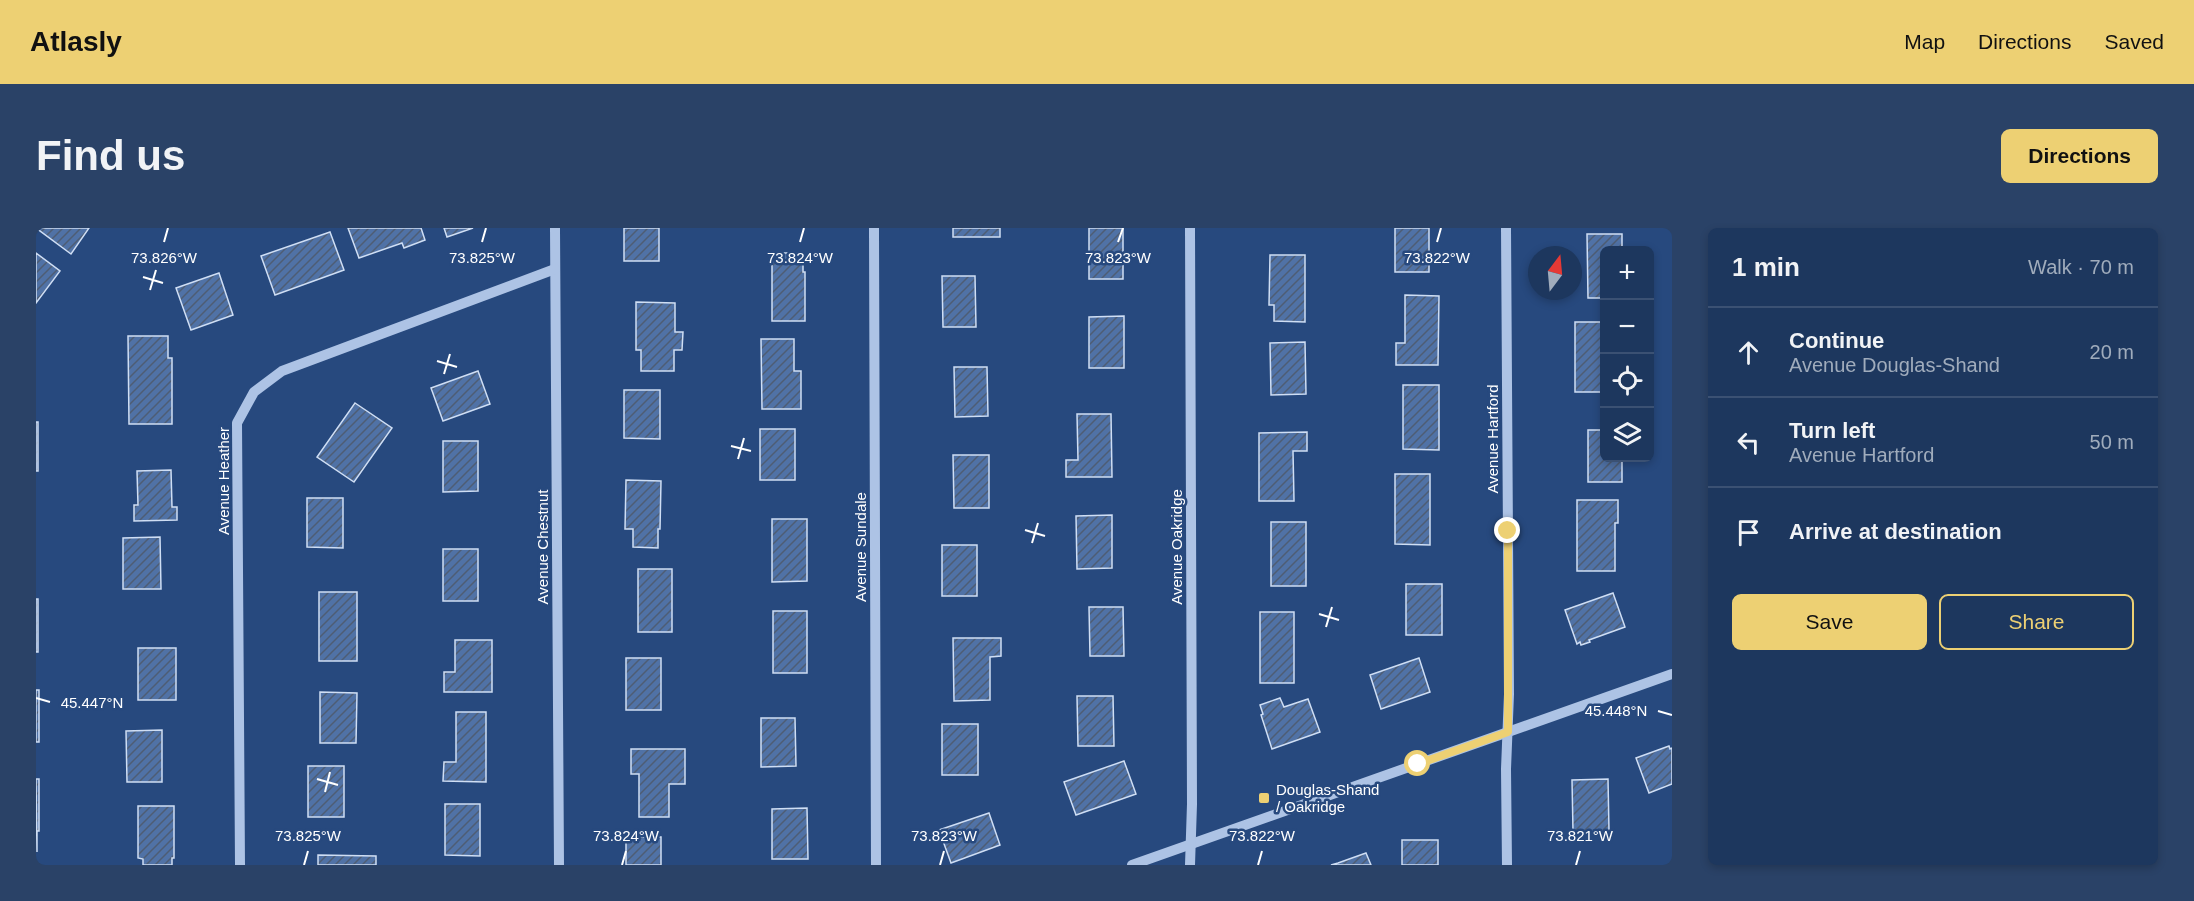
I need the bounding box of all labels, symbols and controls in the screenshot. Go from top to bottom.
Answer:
text: Atlasly [30,26,122,57]
text: Map [1904,30,1945,53]
text: Directions [1978,30,2071,53]
text: Saved [2104,30,2164,53]
button: Directions [2001,129,2158,183]
text: Find us [36,132,185,179]
north arrow [1528,246,1582,300]
map controls [1600,246,1654,462]
button: + [1600,246,1654,300]
text: 73.826°W [131,249,198,266]
text: 73.825°W [449,249,516,266]
text: 73.824°W [767,249,834,266]
text: 73.823°W [1085,249,1152,266]
text: 73.822°W [1404,249,1471,266]
text: 1 min [1732,252,1800,282]
text: Walk · 70 m [2028,256,2134,278]
button: − [1600,300,1654,354]
text: Continue [1789,328,1884,353]
icon: ahead [1732,336,1765,369]
text: 20 m [2090,341,2134,363]
button: locate [1600,354,1654,408]
text: Avenue Douglas-Shand [1789,354,2000,376]
street label: Avenue Hartford [1484,385,1501,493]
button: layers [1600,408,1654,462]
text: Turn left [1789,418,1875,443]
icon: left [1732,426,1765,459]
street label: Avenue Heather [215,427,232,535]
text: 50 m [2090,431,2134,453]
text: Avenue Hartford [1789,444,1934,466]
street label: Avenue Chestnut [534,489,551,604]
street label: Avenue Oakridge [1168,489,1185,605]
street label: Avenue Sundale [852,492,869,602]
icon: arrive [1732,516,1765,549]
route end [1494,517,1520,543]
text: Arrive at destination [1789,519,2002,544]
button: Save [1732,594,1927,650]
button: Share [1939,594,2134,650]
text: 45.447°N [61,694,123,711]
text: 45.448°N [1585,702,1647,719]
route start [1404,750,1430,776]
place label: Douglas-Shand / Oakridge [1276,781,1379,815]
marker: Douglas-Shand / Oakridge [1257,791,1271,805]
text: 73.825°W [275,827,342,844]
text: 73.824°W [593,827,660,844]
text: 73.823°W [911,827,978,844]
text: 73.822°W [1229,827,1296,844]
text: 73.821°W [1547,827,1614,844]

